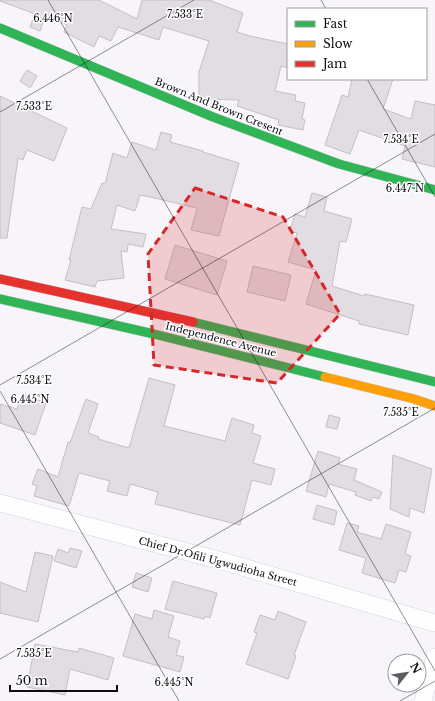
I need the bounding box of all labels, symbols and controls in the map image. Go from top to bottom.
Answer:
text: 7.533°E [167,8,203,21]
legend [287,8,427,80]
text: 6.446°N [33,12,73,25]
text: Fast [323,16,348,31]
text: Slow [323,36,353,51]
text: Jam [321,56,347,71]
street label: Brown And Brown Cresent [153,75,285,138]
text: 7.533°E [16,100,52,113]
text: 7.534°E [383,133,419,146]
text: 6.447°N [386,182,424,195]
street label: Independence Avenue [164,319,278,360]
text: 7.534°E [16,374,52,387]
text: 6.445°N [11,393,49,406]
text: 7.535°E [383,406,419,419]
street label: Chief Dr.Ofili Ugwudioha Street [137,534,299,589]
text: 7.535°E [16,647,52,660]
north arrow [387,653,427,693]
text: N [407,660,425,677]
scale bar [10,667,117,693]
text: 50 m [16,673,48,688]
text: 6.445°N [155,676,193,689]

